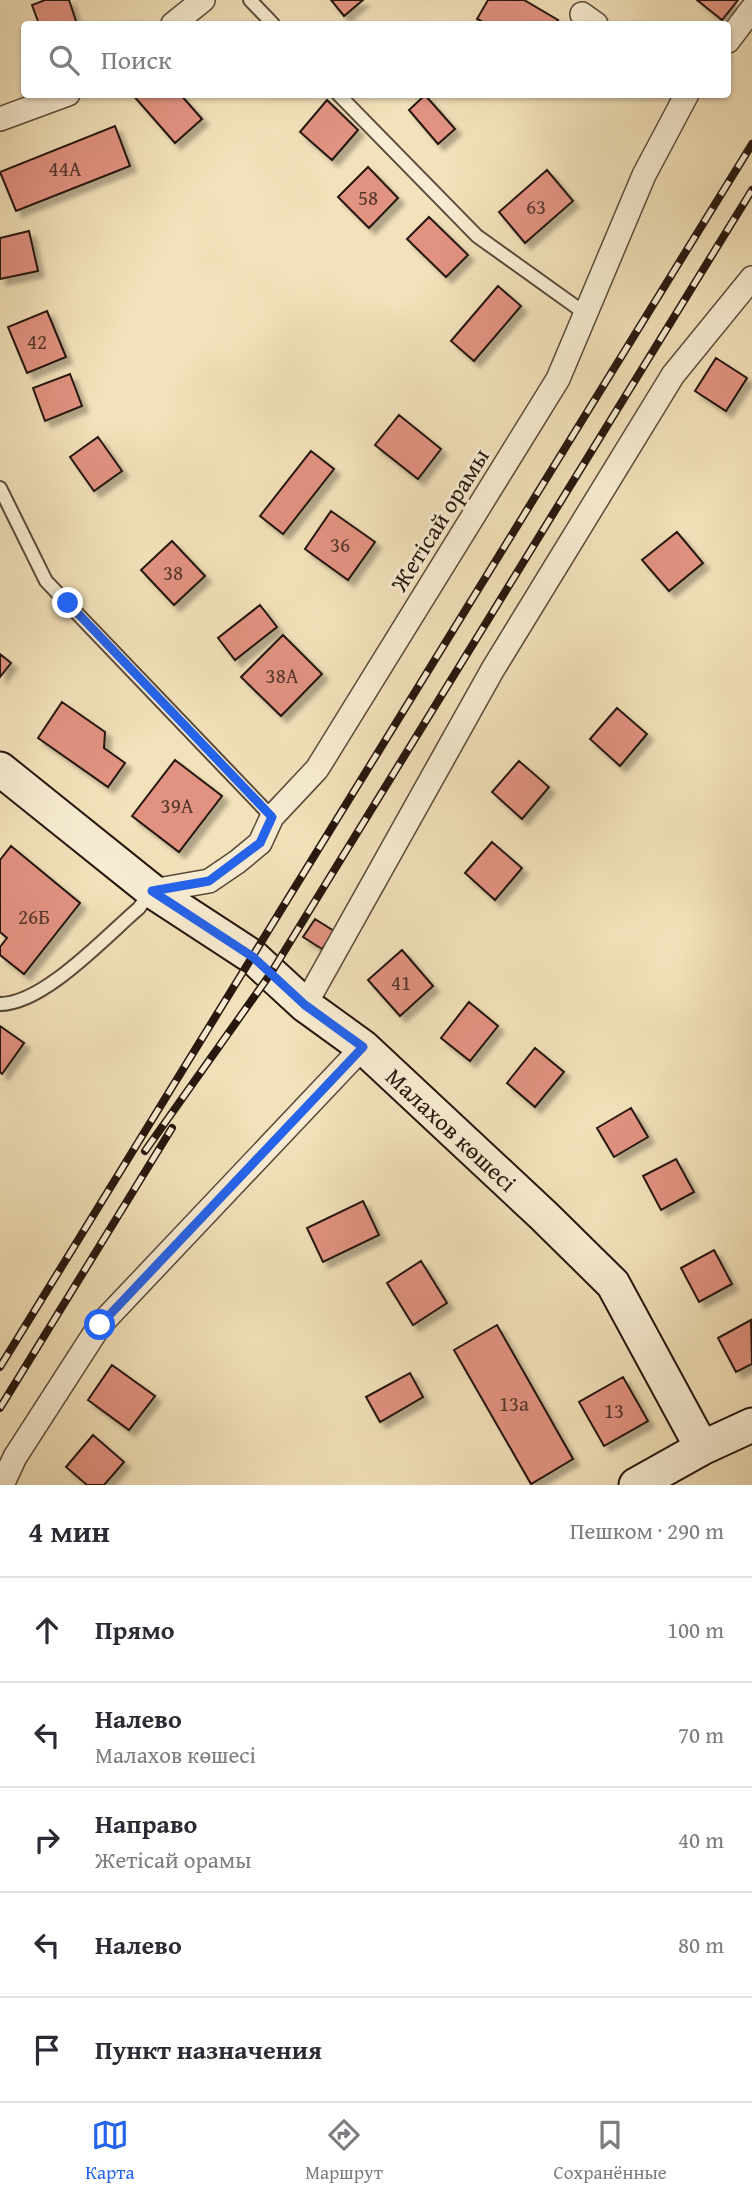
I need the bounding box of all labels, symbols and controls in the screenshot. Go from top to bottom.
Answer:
search box [21,21,731,98]
text: Поиск [101,40,172,79]
icon: search [45,41,83,79]
house number: 44А [49,153,82,184]
house number: 58 [358,182,378,213]
house number: 63 [526,191,546,222]
house number: 42 [27,326,47,357]
street label: Жетісай орамы [381,441,498,599]
house number: 36 [330,529,350,560]
house number: 38 [163,557,183,588]
route end [52,587,83,618]
house number: 38А [266,660,299,691]
house number: 39А [161,790,194,821]
house number: 26Б [18,901,50,932]
house number: 41 [391,967,411,998]
street label: Малахов көшесі [378,1060,525,1200]
route start [84,1309,115,1340]
house number: 13а [499,1388,529,1419]
house number: 13 [604,1395,624,1426]
text: 4 мин [28,1509,110,1553]
text: Пешком · 290 m [570,1514,724,1547]
text: Прямо [95,1610,175,1649]
icon: ahead [28,1611,66,1649]
text: 100 m [667,1613,724,1646]
text: Налево [95,1699,182,1738]
icon: left [28,1716,66,1754]
text: 70 m [678,1718,724,1751]
text: Малахов көшесі [95,1738,256,1771]
text: Направо [95,1804,197,1843]
icon: right [28,1821,66,1859]
text: 40 m [678,1823,724,1856]
text: Жетісай орамы [95,1843,251,1876]
text: Налево [95,1925,182,1964]
icon: left [28,1926,66,1964]
text: 80 m [678,1928,724,1961]
text: Пункт назначения [95,2030,322,2069]
icon: arrive [28,2031,66,2069]
tab: Карта [85,2116,135,2186]
tab: Маршрут [305,2116,383,2186]
tab: Сохранённые [553,2116,667,2186]

